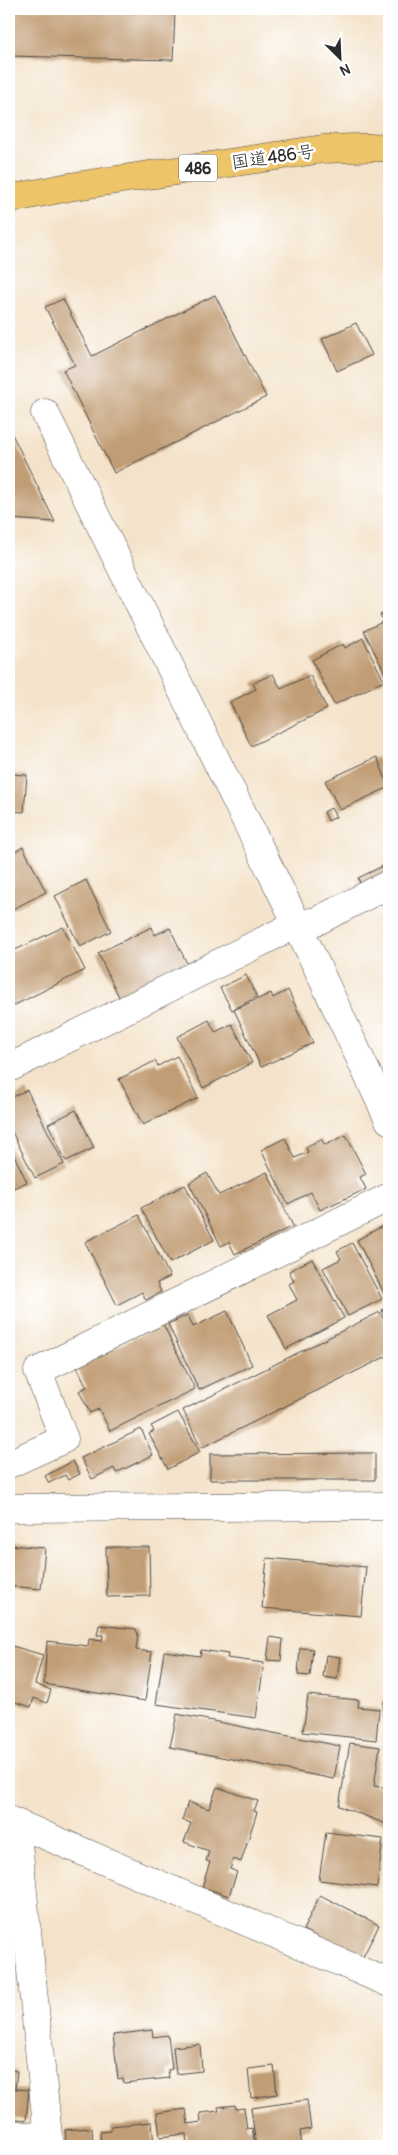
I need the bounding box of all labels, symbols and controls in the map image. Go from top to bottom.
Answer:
north arrow [316,32,366,82]
text: N [337,60,353,79]
street label: 国道486号 [230,140,316,175]
road number: 486 [179,154,217,182]

